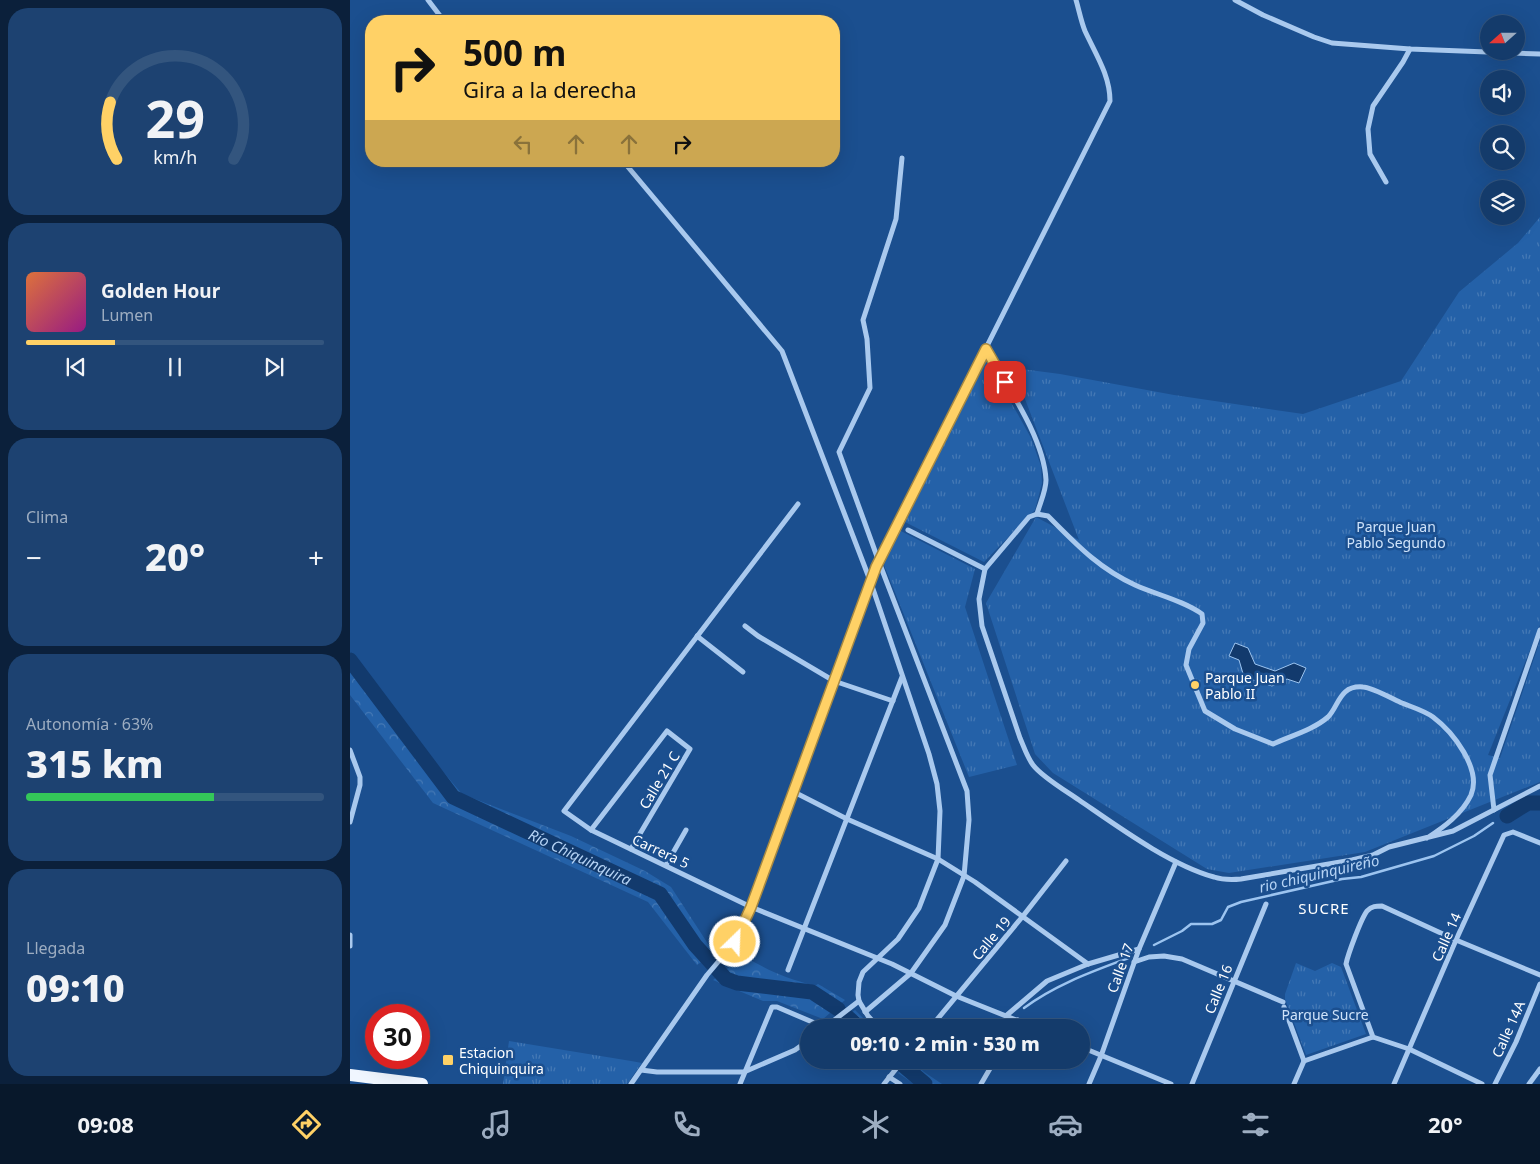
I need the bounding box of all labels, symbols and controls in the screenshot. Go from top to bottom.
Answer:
north arrow [1480,15,1525,60]
map controls [1480,15,1525,225]
text: 500 m [463,29,566,76]
icon: right [380,35,445,100]
button: sound [1480,70,1525,115]
text: Gira a la derecha [463,74,637,104]
text: 29 [145,82,205,153]
button: search [1480,125,1525,170]
icon: left [509,130,537,158]
icon: ahead [562,130,590,158]
icon: ahead [615,130,643,158]
icon: right [668,130,696,158]
text: km/h [153,145,197,169]
button: layers [1480,180,1525,225]
text: Golden Hour [101,278,220,304]
text: Lumen [101,304,153,326]
icon: previous [62,353,90,381]
icon: pause [161,353,189,381]
icon: next [260,353,288,381]
pin [984,361,1026,403]
icon: arrive [991,368,1019,396]
text: Clima [26,506,68,528]
park label: Parque Juan Pablo Segundo [1346,517,1446,552]
text: 20° [145,530,205,582]
text: − [26,538,42,576]
text: + [308,538,324,576]
place label: Parque Juan Pablo II [1205,668,1285,703]
marker: Parque Juan Pablo II [1189,679,1201,691]
text: Autonomía · 63% [26,713,153,735]
text: 315 km [26,737,164,789]
street label: Calle 21 C [634,748,684,812]
water label: Río Chiquinquira [526,824,636,890]
street label: Carrera 5 [629,830,693,872]
water label: rio chiquinquireño [1257,849,1381,897]
district label: SUCRE [1298,898,1350,918]
street label: Calle 14 [1427,910,1465,964]
street label: Calle 19 [967,912,1015,964]
position arrow [708,915,760,967]
text: Llegada [26,937,85,959]
street label: Calle 17 [1102,941,1138,995]
text: 09:10 [26,961,125,1013]
street label: Calle 16 [1200,962,1236,1016]
street label: Calle 14A [1487,997,1529,1060]
speed limit sign: 30 [365,1004,430,1069]
park label: Parque Sucre [1281,1005,1369,1024]
text: 09:10 · 2 min · 530 m [850,1031,1040,1057]
place label: Estacion Chiquinquira [459,1043,544,1078]
marker: Estacion Chiquinquira [441,1053,455,1067]
icon: directions [289,1107,324,1142]
icon: music [479,1107,514,1142]
icon: phone [669,1107,704,1142]
icon: climate [858,1107,893,1142]
icon: car [1048,1107,1083,1142]
icon: filters [1238,1107,1273,1142]
text: 09:08 [77,1109,134,1139]
text: 20° [1428,1109,1462,1139]

